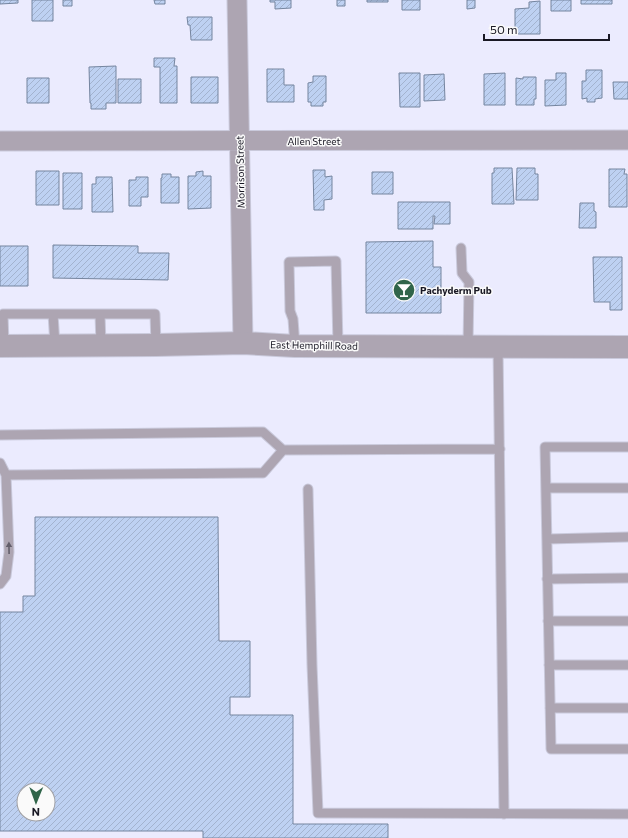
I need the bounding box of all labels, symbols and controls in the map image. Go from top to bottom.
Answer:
scale bar [484,16,609,42]
text: 50 m [490,22,518,36]
street label: Allen Street [287,135,341,147]
street label: Morrison Street [233,136,247,208]
bar icon: Pachyderm Pub [391,277,417,303]
place label: Pachyderm Pub [420,284,492,296]
street label: East Hemphill Road [270,338,358,352]
one-way arrow [6,541,12,554]
north arrow [16,782,56,822]
text: N [32,806,40,819]

